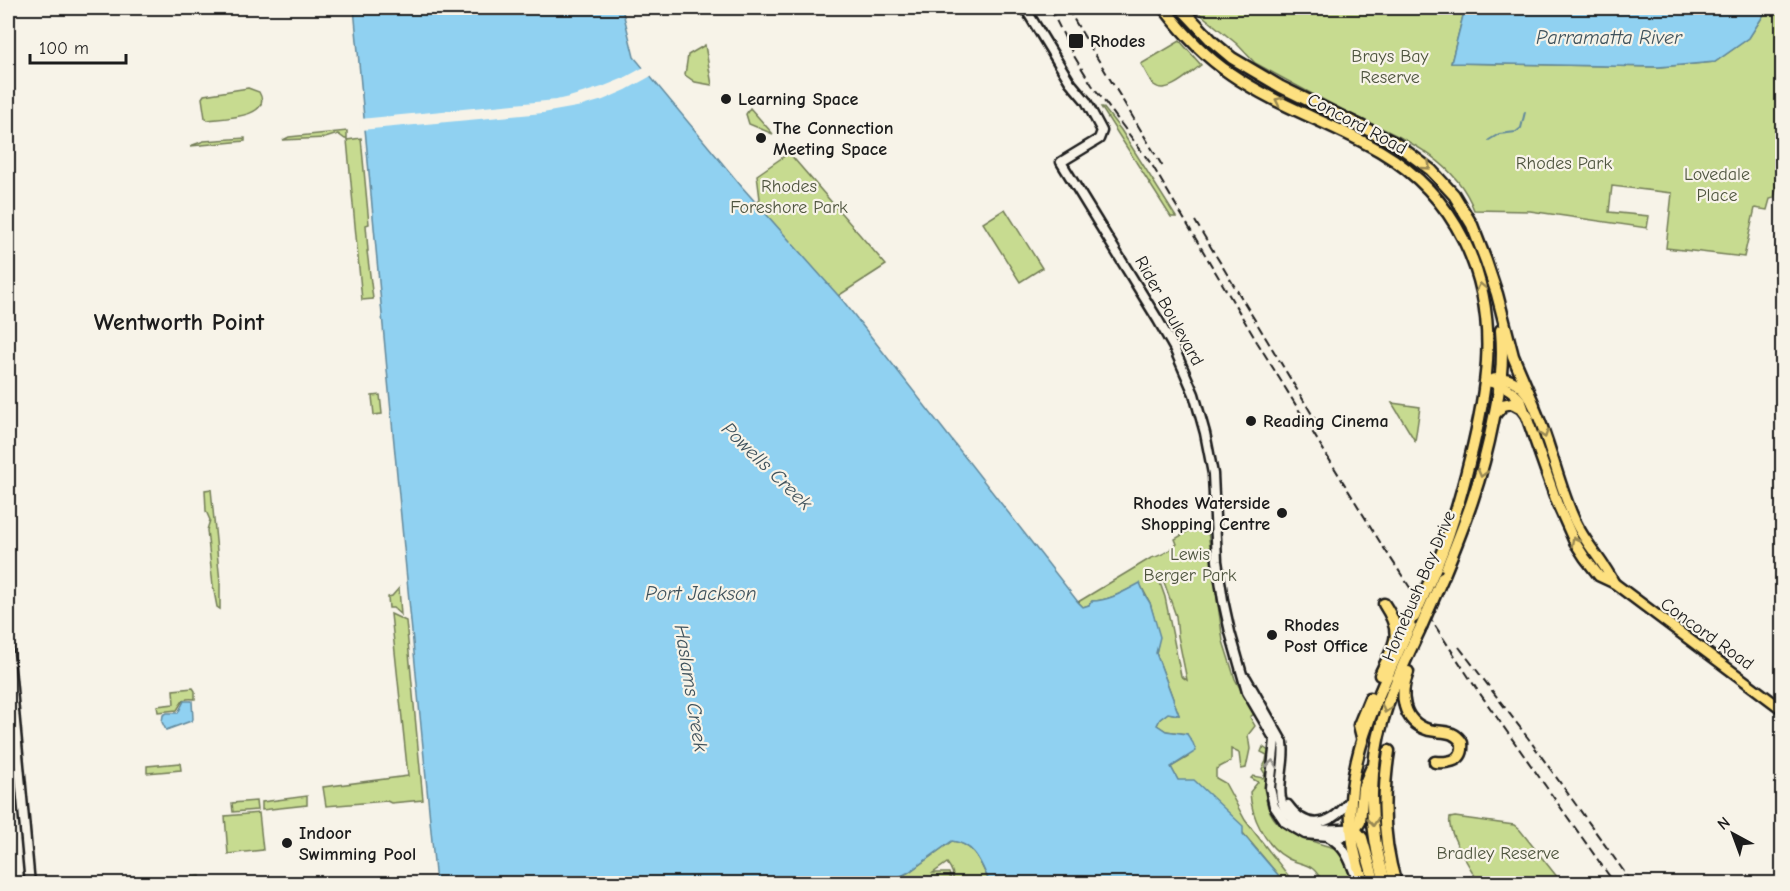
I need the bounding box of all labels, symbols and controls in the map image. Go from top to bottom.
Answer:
water label: Parramatta River [1536,26,1683,49]
scale bar [30,27,126,65]
place label: Rhodes [1090,31,1146,52]
marker: Rhodes [1067,32,1085,50]
text: 100 m [39,38,89,59]
park label: Brays Bay Reserve [1351,46,1430,88]
place label: Learning Space [738,89,858,110]
street label: Concord Road [1304,89,1410,159]
marker: Learning Space [719,92,733,106]
one-way arrow [1275,97,1286,109]
place label: The Connection Meeting Space [773,118,894,160]
marker: The Connection Meeting Space [754,131,768,145]
park label: Rhodes Park [1516,153,1612,174]
one-way arrow [1420,159,1431,170]
park label: Lovedale Place [1684,164,1750,206]
park label: Rhodes Foreshore Park [730,176,848,218]
street label: Rider Boulevard [1130,253,1208,369]
one-way arrow [1475,282,1488,292]
district label: Wentworth Point [94,308,265,336]
place label: Reading Cinema [1263,411,1389,432]
marker: Reading Cinema [1244,414,1258,428]
water label: Powells Creek [717,417,817,515]
one-way arrow [1537,428,1550,439]
one-way arrow [1476,468,1489,478]
place label: Rhodes Waterside Shopping Centre [1133,493,1270,535]
marker: Rhodes Waterside Shopping Centre [1275,506,1289,520]
street label: Homebush Bay Drive [1378,507,1460,665]
one-way arrow [1571,537,1582,547]
park label: Lewis Berger Park [1144,544,1237,586]
water label: Port Jackson [645,582,757,605]
street label: Concord Road [1656,593,1758,675]
place label: Rhodes Post Office [1284,615,1368,657]
water label: Haslams Creek [670,623,712,754]
marker: Rhodes Post Office [1265,628,1279,642]
one-way arrow [1381,703,1393,714]
one-way arrow [1266,759,1278,768]
north arrow [1703,804,1763,864]
text: N [1714,813,1734,834]
one-way arrow [1366,817,1379,827]
place label: Indoor Swimming Pool [299,823,416,865]
marker: Indoor Swimming Pool [280,836,294,850]
park label: Bradley Reserve [1436,843,1560,864]

